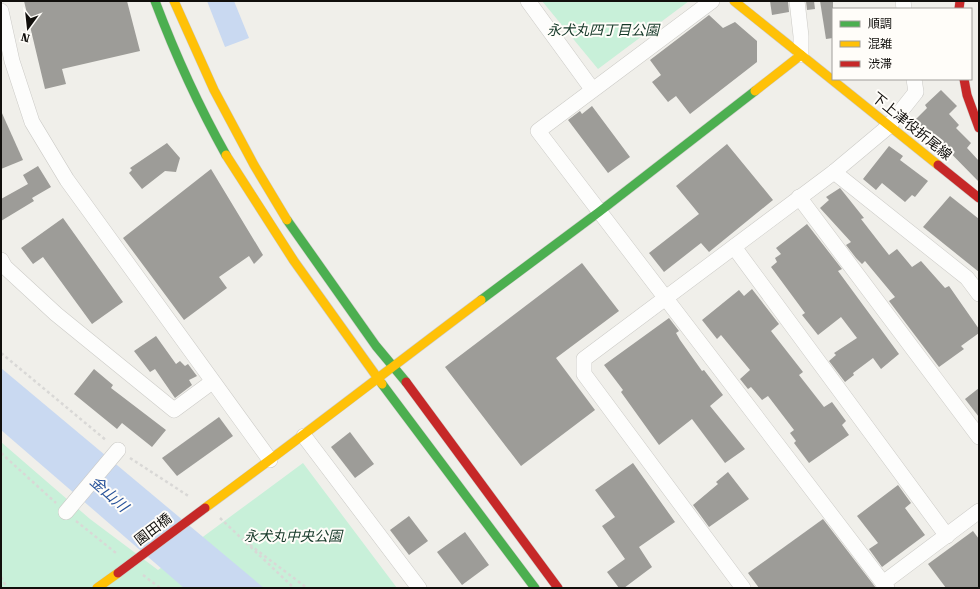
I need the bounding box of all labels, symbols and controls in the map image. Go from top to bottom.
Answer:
north arrow [8,8,48,48]
legend [832,8,972,80]
text: 順調 [868,17,892,31]
park label: 永犬丸四丁目公園 [547,22,661,38]
text: N [19,30,31,45]
text: 混雑 [868,37,892,51]
text: 渋滞 [868,57,892,71]
street label: 下上津役折尾線 [869,89,955,163]
water label: 金山川 [86,472,133,517]
street label: 園田橋 [131,510,175,548]
park label: 永犬丸中央公園 [244,528,344,544]

